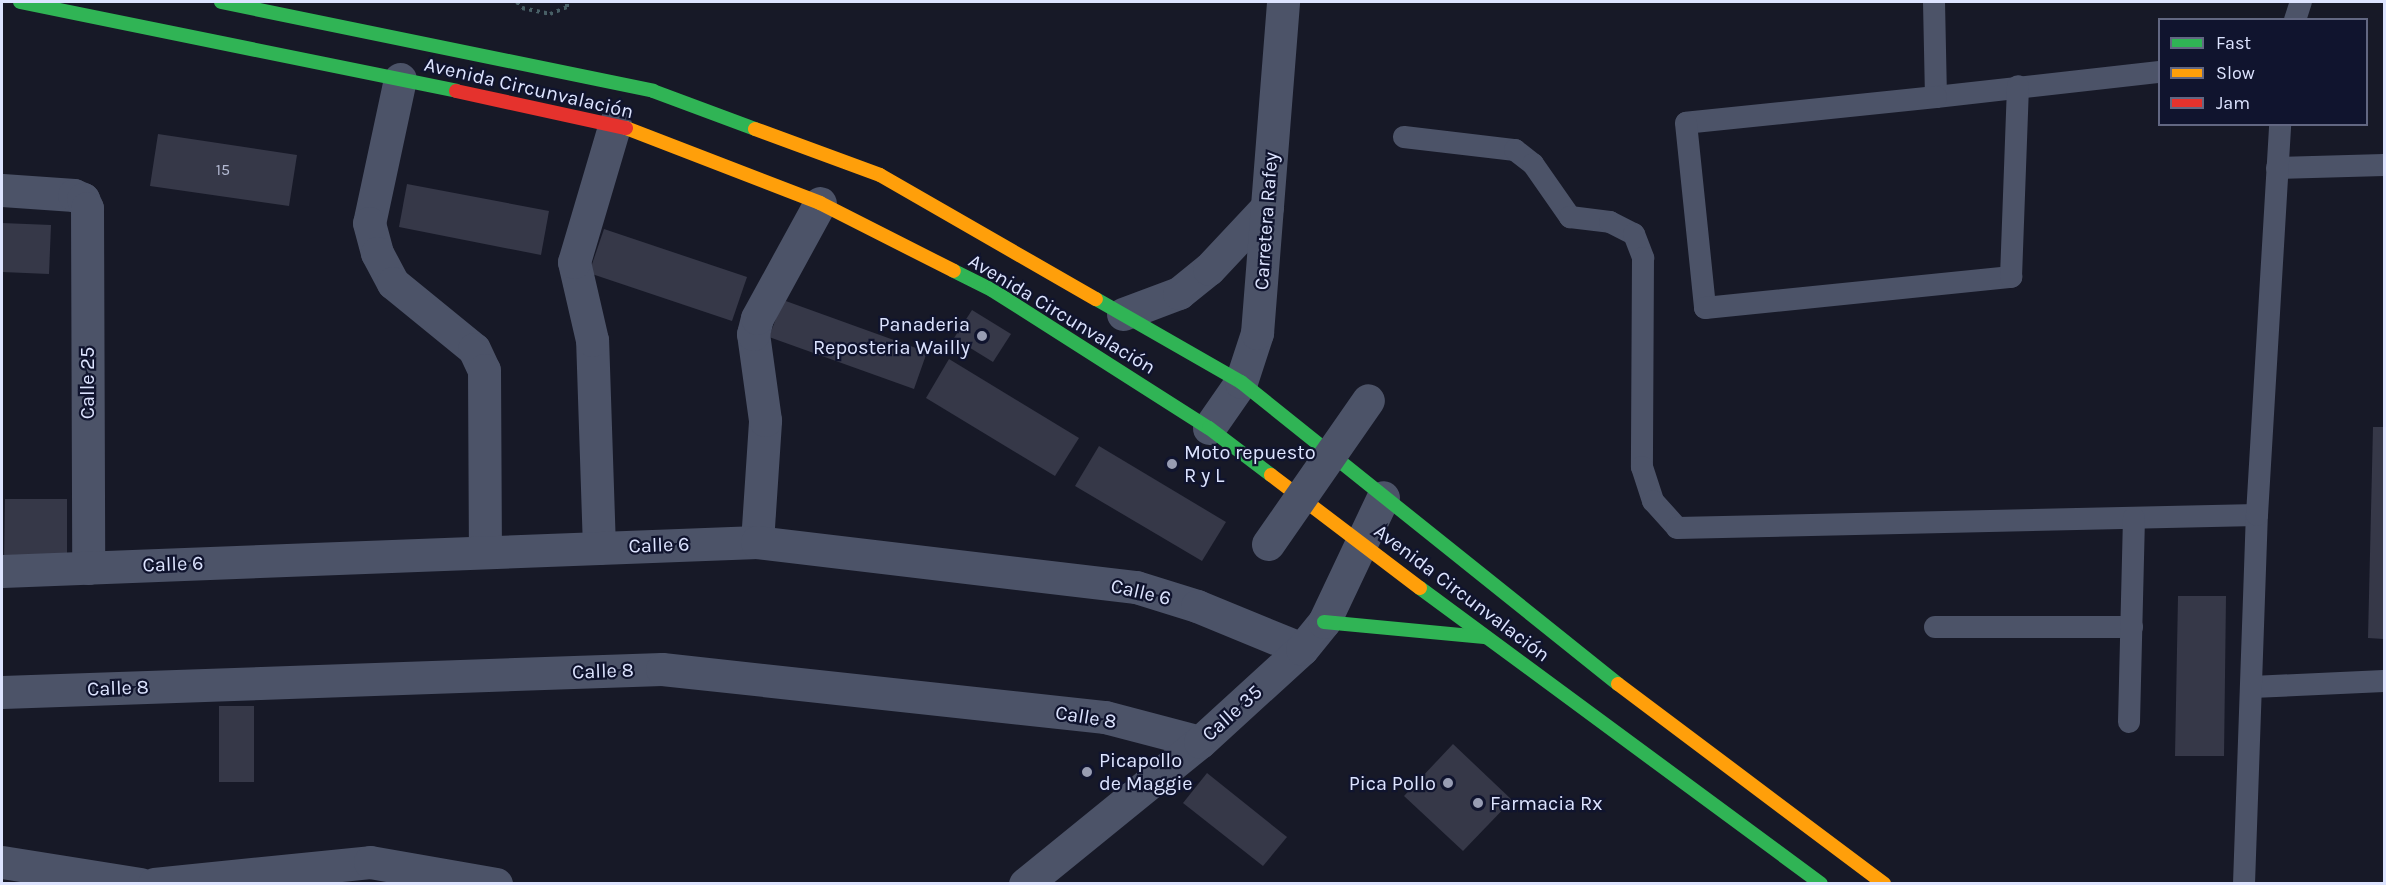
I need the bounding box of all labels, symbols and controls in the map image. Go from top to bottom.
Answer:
legend [2158,18,2368,126]
text: Fast [2216,32,2251,54]
street label: Avenida Circunvalación [422,52,636,124]
text: Slow [2216,62,2255,84]
text: Jam [2216,92,2250,114]
street label: Carretera Rafey [1249,151,1283,291]
house number: 15 [216,160,230,180]
street label: Avenida Circunvalación [964,249,1160,379]
place label: Panaderia Reposteria Wailly [813,312,970,359]
marker: Panaderia Reposteria Wailly [975,329,989,343]
street label: Calle 25 [75,347,99,419]
place label: Moto repuesto R y L [1184,440,1316,487]
marker: Moto repuesto R y L [1165,457,1179,471]
street label: Avenida Circunvalación [1369,519,1555,667]
street label: Calle 6 [628,532,690,558]
street label: Calle 6 [142,551,204,577]
street label: Calle 6 [1109,573,1173,611]
street label: Calle 8 [572,658,634,684]
street label: Calle 8 [87,675,149,701]
street label: Calle 35 [1197,680,1267,746]
street label: Calle 8 [1054,700,1118,734]
place label: Picapollo de Maggie [1099,748,1193,795]
marker: Picapollo de Maggie [1080,765,1094,779]
place label: Pica Pollo [1349,771,1436,795]
marker: Pica Pollo [1441,776,1455,790]
place label: Farmacia Rx [1490,791,1602,815]
marker: Farmacia Rx [1471,796,1485,810]

